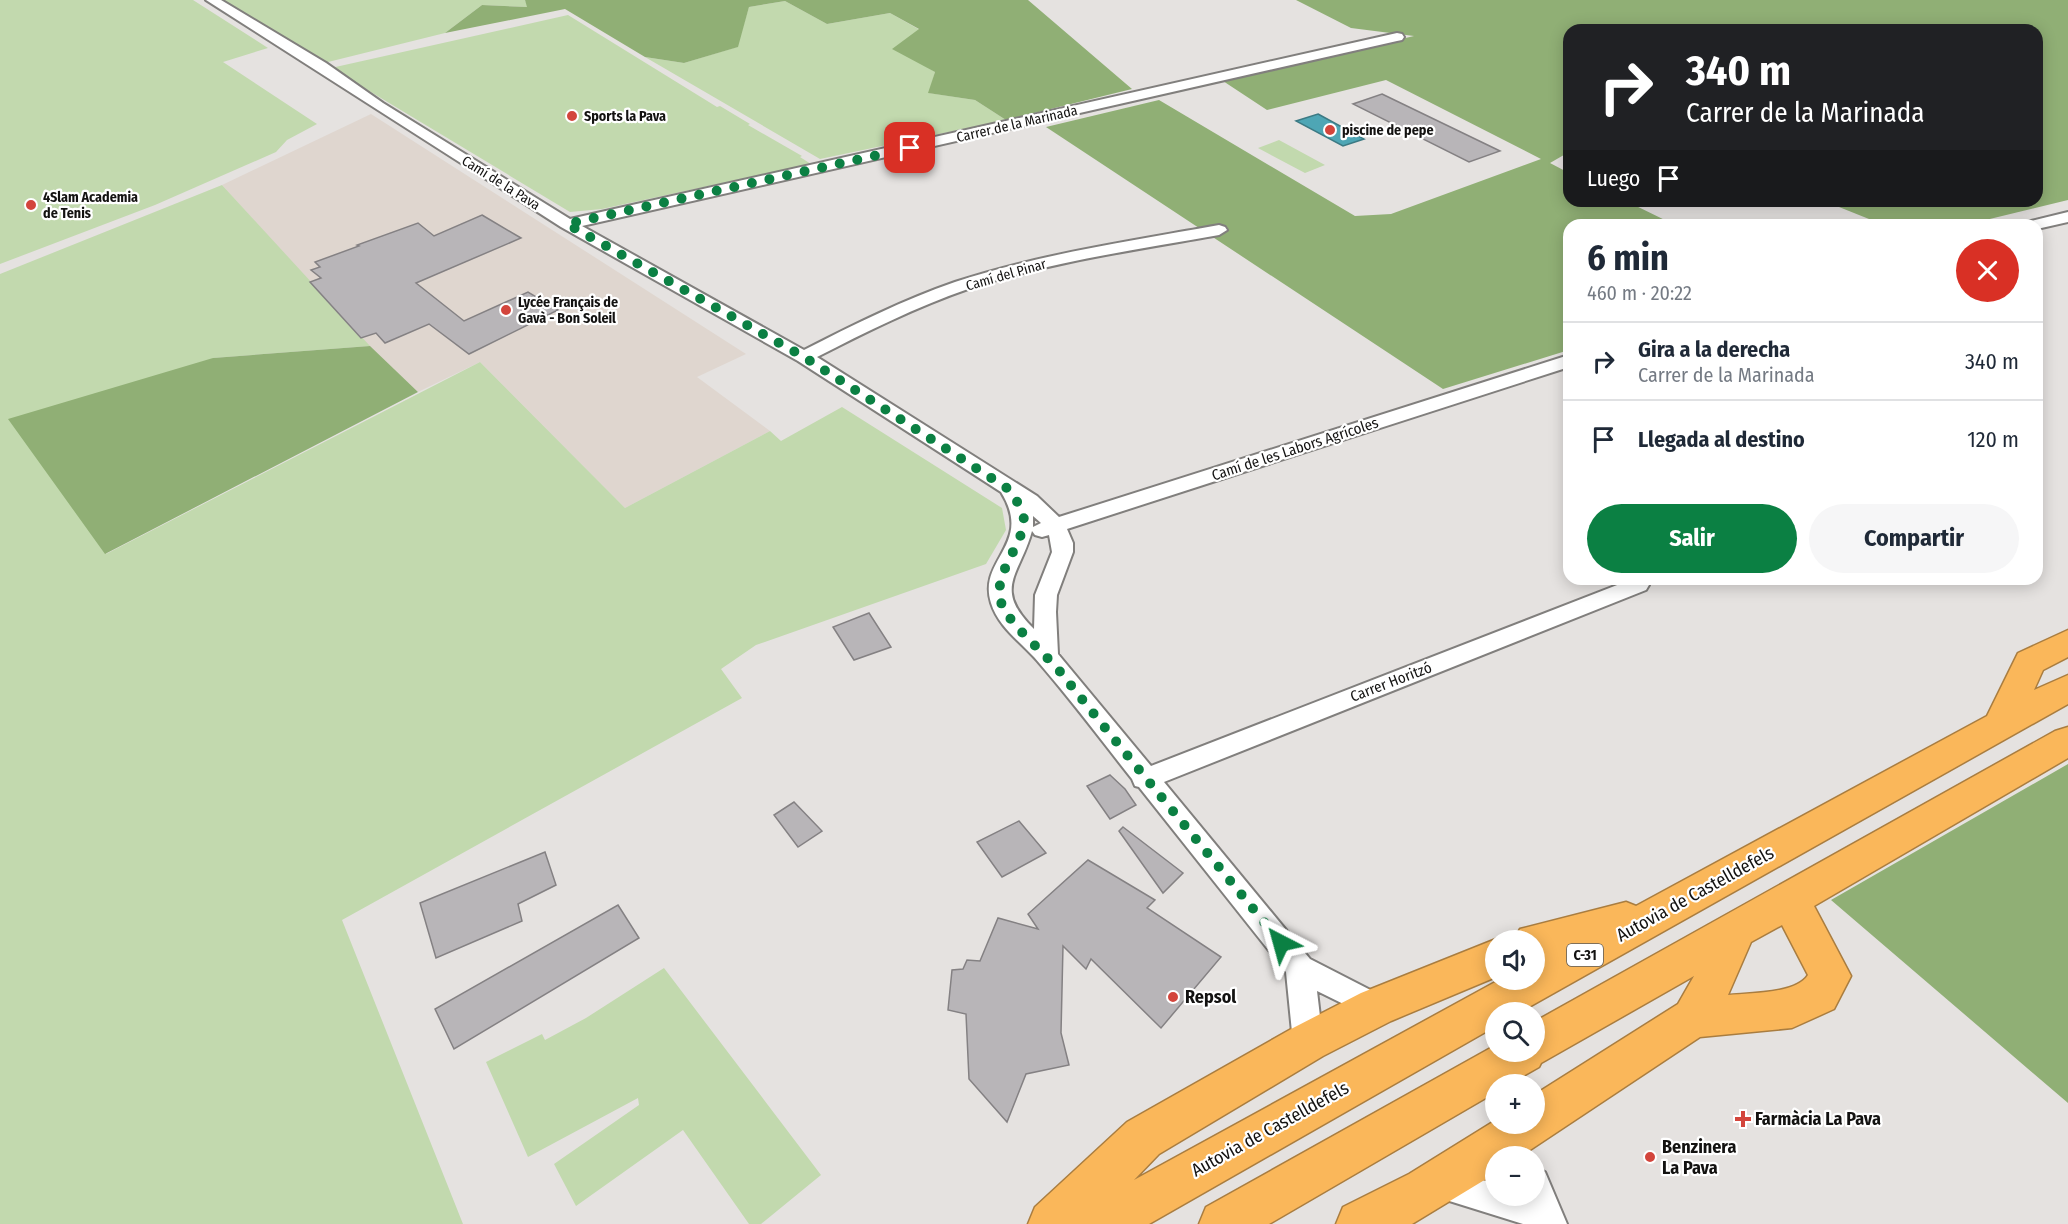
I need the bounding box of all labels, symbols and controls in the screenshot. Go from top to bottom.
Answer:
text: 340 m [1686,46,1791,96]
icon: right [1587,48,1665,126]
text: Carrer de la Marinada [1686,97,1924,129]
street label: Carrer de la Marinada [955,102,1079,146]
place label: Sports la Pava [584,108,666,125]
marker: Sports la Pava [565,109,579,123]
pin [884,122,935,173]
place label: piscine de pepe [1342,122,1433,139]
marker: piscine de pepe [1323,123,1337,137]
icon: arrive [893,131,926,164]
street label: Camí de la Pava [459,152,543,214]
icon: arrive [1652,162,1685,195]
text: Luego [1587,165,1640,192]
place label: 4Slam Academia de Tenis [43,189,138,222]
marker: 4Slam Academia de Tenis [24,198,38,212]
text: 6 min [1587,236,1669,280]
button: close [1956,239,2019,302]
street label: Camí del Pinar [964,255,1048,295]
text: 460 m · 20:22 [1587,281,1692,305]
place label: Lycée Français de Gavà - Bon Soleil [518,294,618,327]
marker: Lycée Français de Gavà - Bon Soleil [499,303,513,317]
text: Gira a la derecha [1638,336,1790,363]
icon: right [1587,345,1620,378]
text: 340 m [1965,348,2019,375]
text: Carrer de la Marinada [1638,363,1815,387]
street label: Camí de les Labors Agrícoles [1209,414,1381,484]
icon: arrive [1587,423,1620,456]
text: Llegada al destino [1638,426,1805,453]
text: 120 m [1967,426,2019,453]
button: Salir [1587,504,1797,573]
button: Compartir [1809,504,2019,573]
street label: Carrer Horitzó [1348,658,1434,706]
street label: Autovia de Castelldefels [1612,841,1778,946]
position arrow [1249,911,1313,975]
map controls [1485,930,1545,1206]
button: sound [1485,930,1545,990]
road number: C-31 [1567,944,1603,966]
place label: Repsol [1185,986,1236,1008]
marker: Repsol [1166,990,1180,1004]
button: search [1485,1002,1545,1062]
button: + [1485,1074,1545,1134]
street label: Autovia de Castelldefels [1187,1076,1353,1181]
place label: Farmàcia La Pava [1755,1108,1881,1130]
marker: Farmàcia La Pava [1736,1112,1750,1126]
place label: Benzinera La Pava [1662,1136,1736,1179]
button: − [1485,1146,1545,1206]
marker: Benzinera La Pava [1643,1150,1657,1164]

